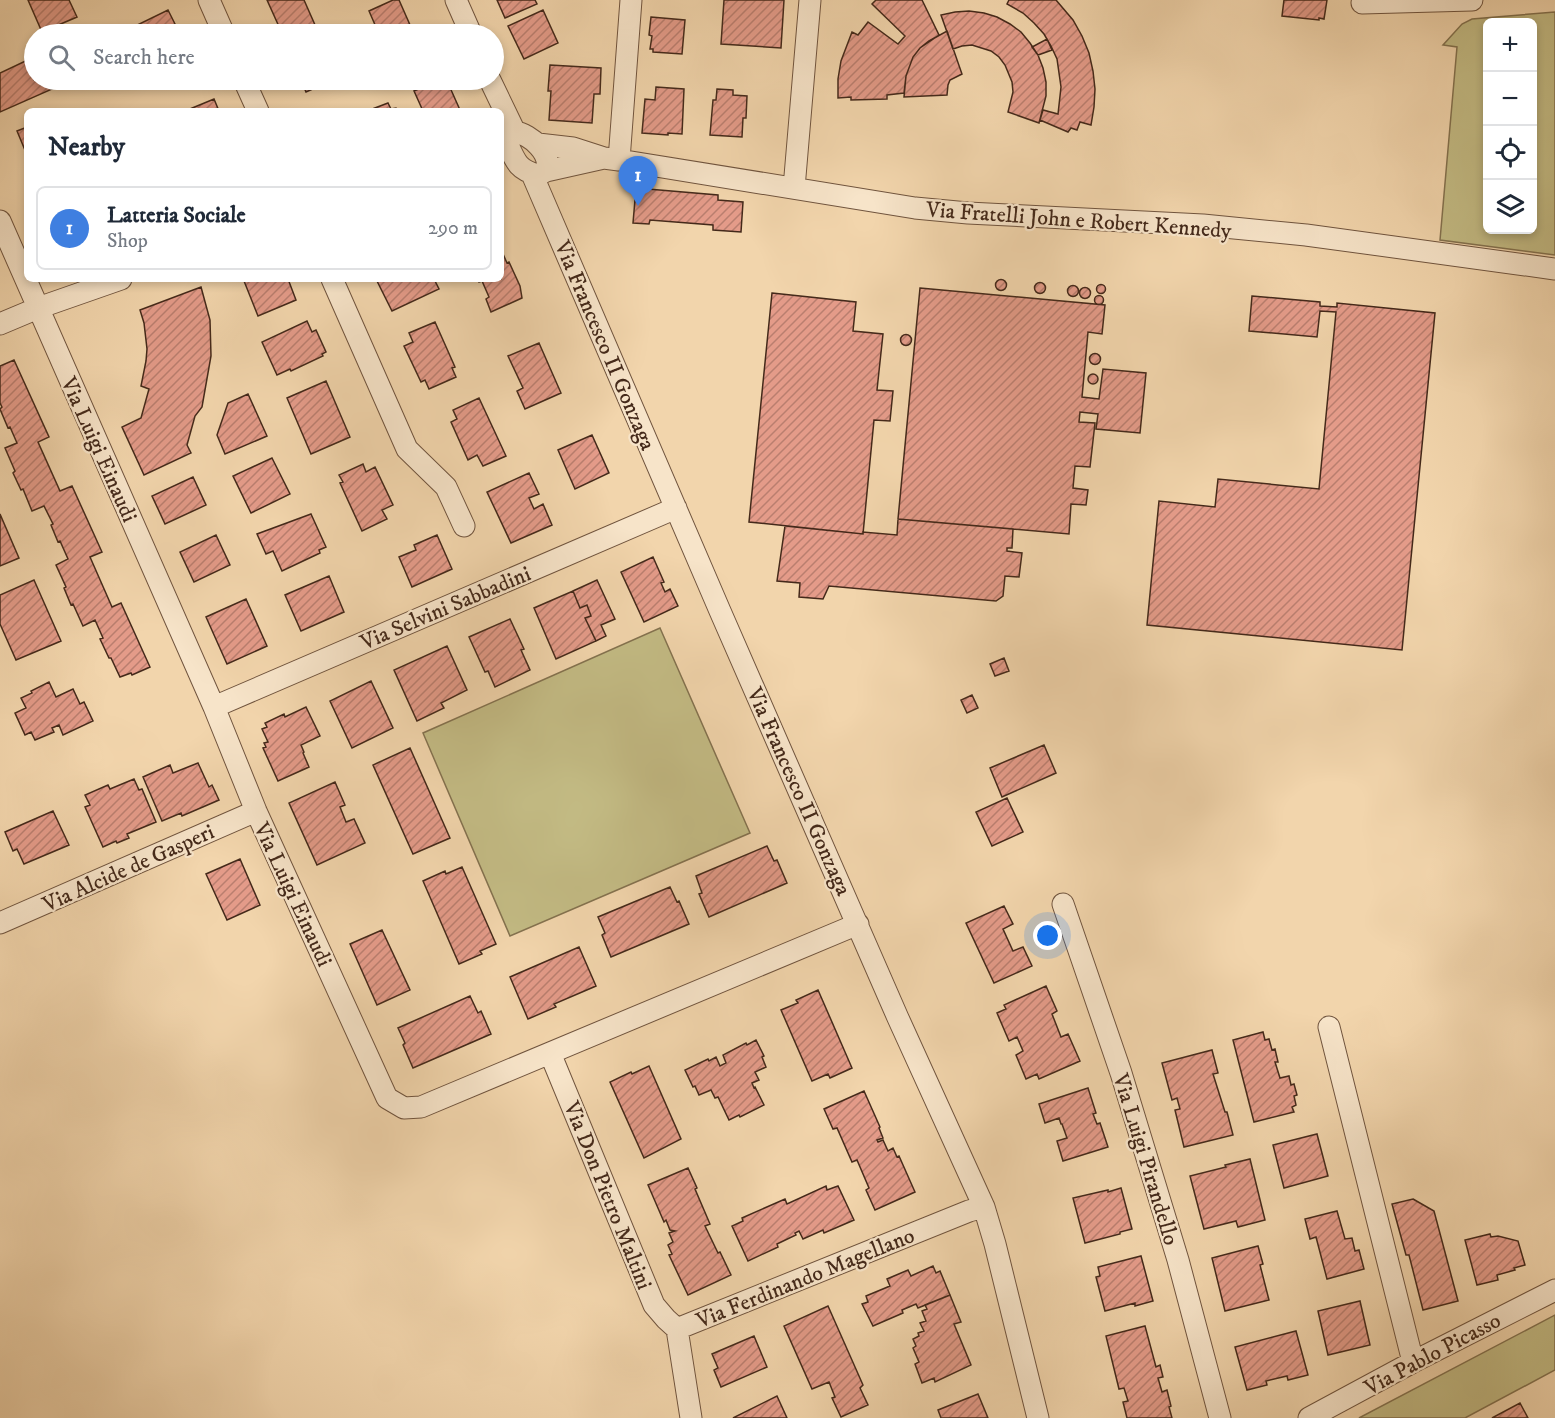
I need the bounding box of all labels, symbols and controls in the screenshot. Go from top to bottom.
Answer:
map controls [1483,18,1537,234]
button: + [1483,18,1537,72]
search box [24,24,504,90]
icon: search [45,41,78,74]
text: Search here [93,44,195,71]
button: − [1483,72,1537,126]
button: locate [1483,126,1537,180]
text: Nearby [48,131,125,164]
pin: 1 [618,156,658,206]
button: layers [1483,180,1537,234]
street label: Via Fratelli John e Robert Kennedy [924,196,1233,245]
text: Latteria Sociale [107,202,246,229]
text: 1 [66,216,73,241]
text: 290 m [428,216,478,241]
text: Shop [107,229,148,254]
street label: Via Francesco II Gonzaga [548,236,661,455]
street label: Via Luigi Einaudi [54,372,143,526]
street label: Via Selvini Sabbadini [355,560,535,657]
street label: Via Francesco II Gonzaga [740,682,857,900]
street label: Via Luigi Einaudi [247,817,338,971]
street label: Via Alcide de Gasperi [38,818,219,919]
your location [1033,921,1062,950]
street label: Via Luigi Pirandello [1106,1069,1185,1249]
street label: Via Don Pietro Maltini [557,1096,658,1294]
street label: Via Ferdinando Magellano [692,1222,919,1335]
street label: Via Pablo Picasso [1359,1307,1505,1402]

